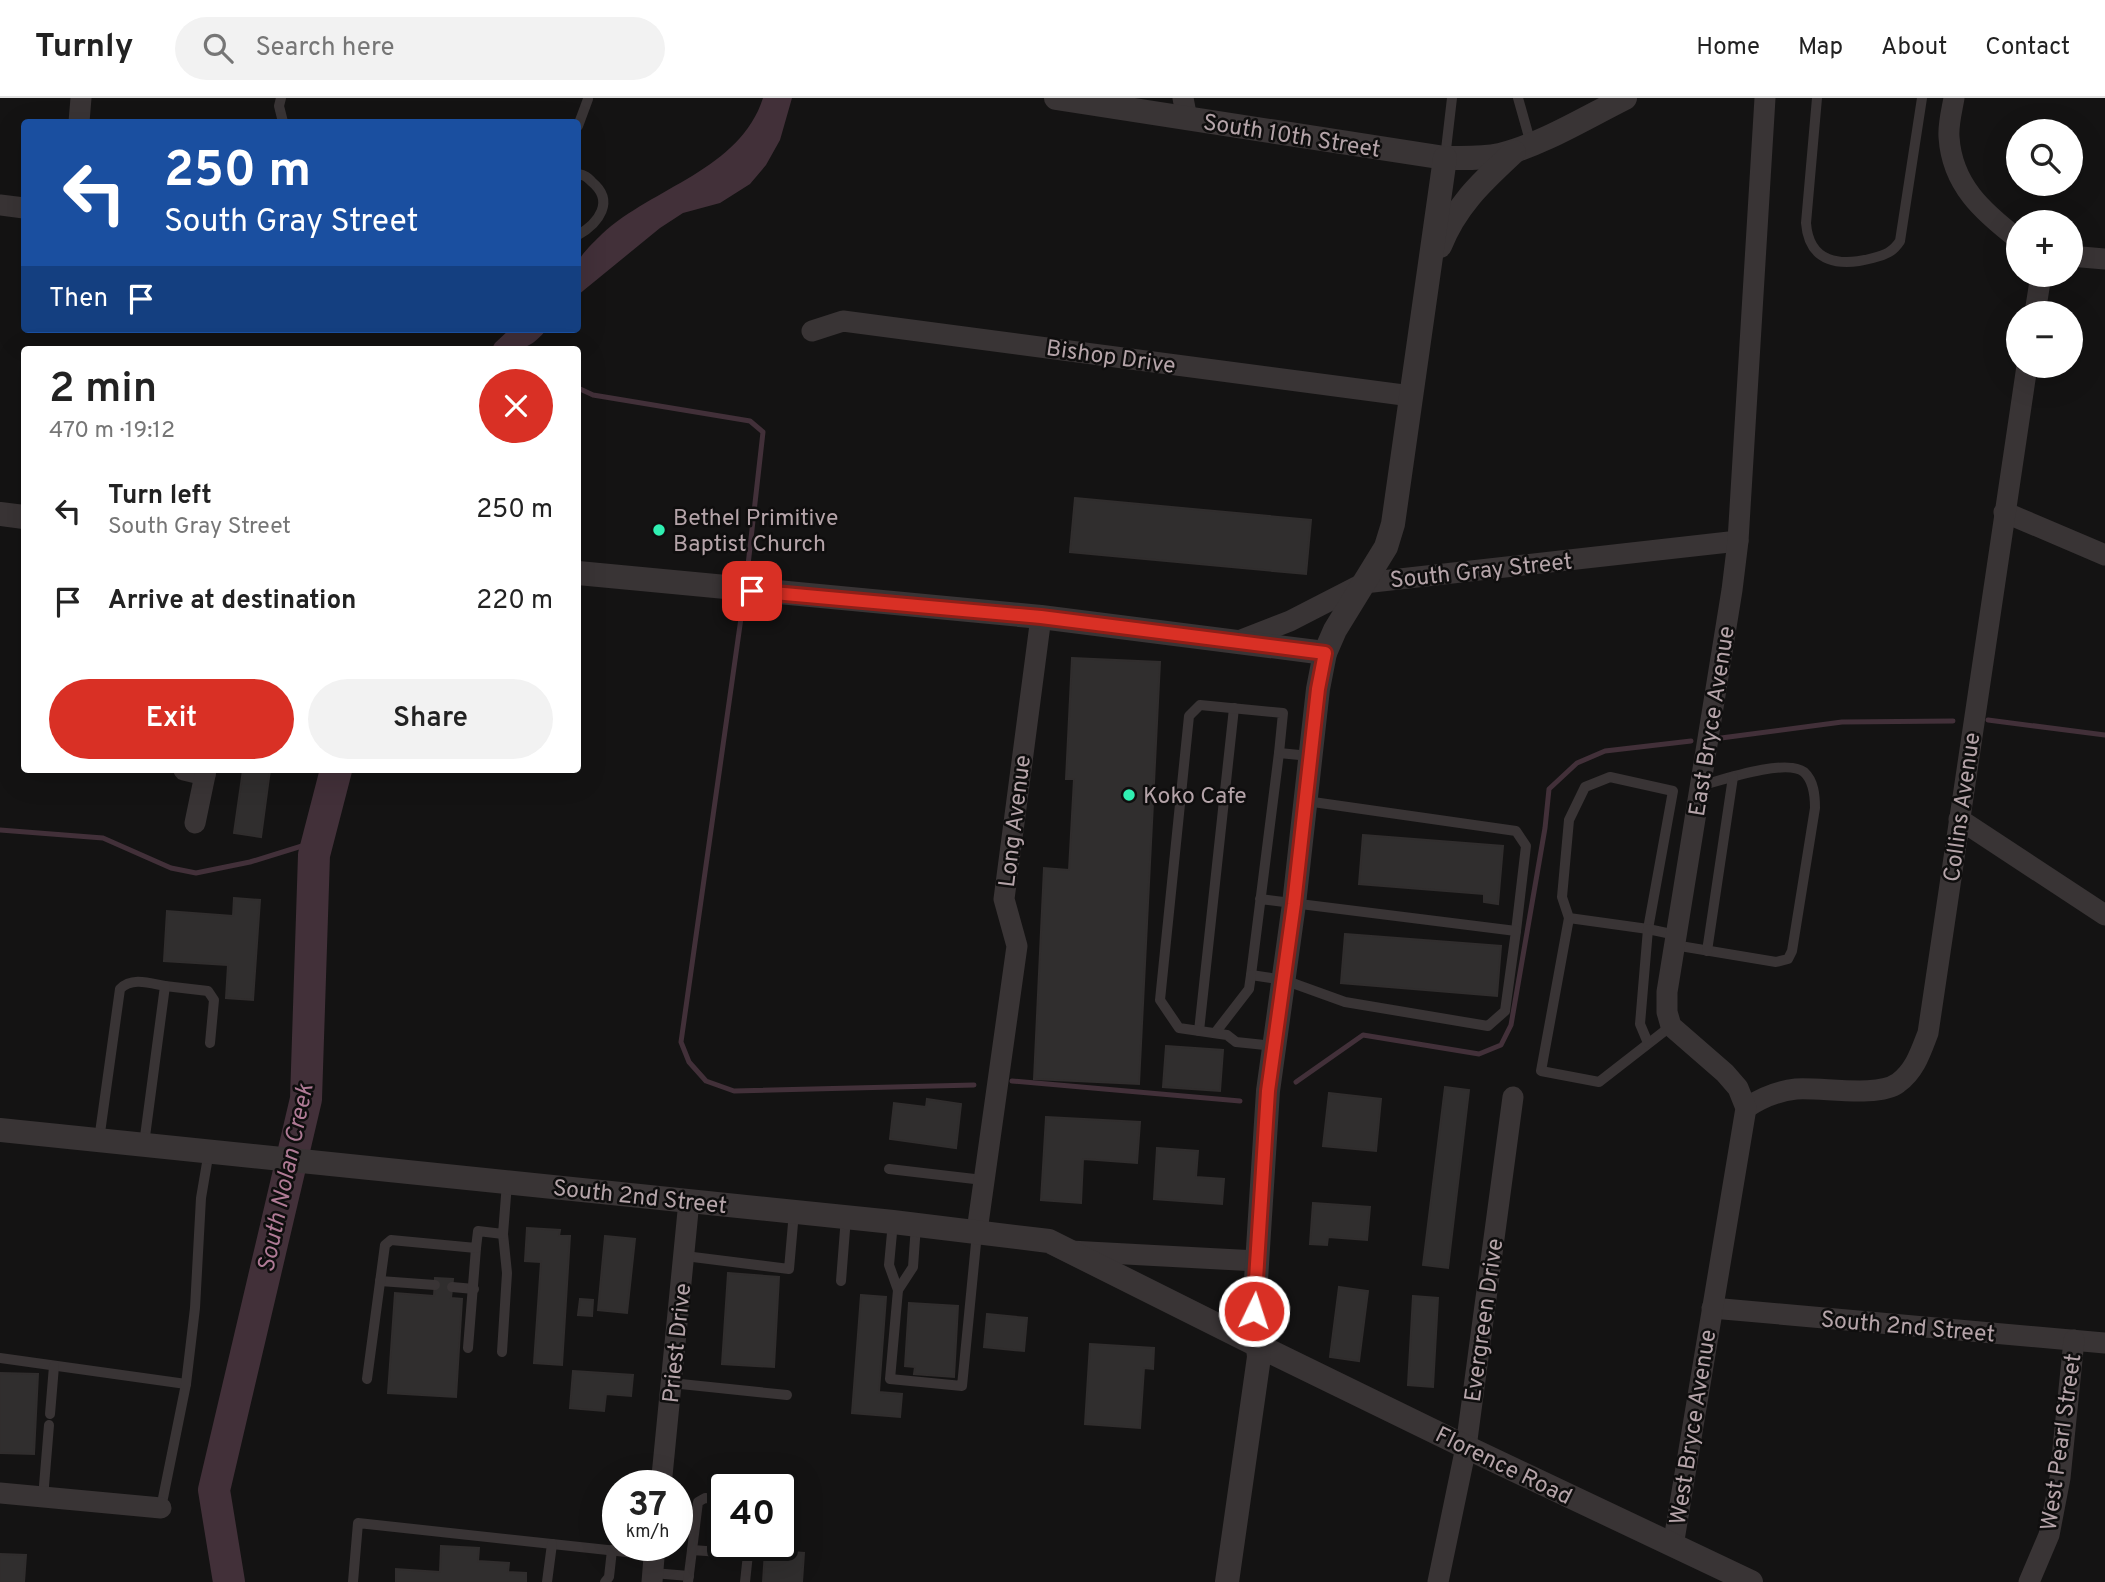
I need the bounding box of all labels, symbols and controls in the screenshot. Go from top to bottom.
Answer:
search box [175,17,665,80]
text: Turnly [35,27,133,69]
icon: search [199,29,237,67]
text: Search here [255,32,394,65]
text: Home [1696,33,1760,63]
text: Map [1798,33,1843,63]
text: About [1881,33,1947,63]
text: Contact [1985,33,2070,63]
street label: South 10th Street [1201,109,1382,166]
map controls [2006,119,2083,378]
button: search [2006,119,2083,196]
text: 250 m [164,142,311,204]
icon: left [49,147,140,238]
text: South Gray Street [164,203,419,243]
button: + [2006,210,2083,287]
icon: arrive [122,280,160,318]
text: Then [49,283,108,316]
button: − [2006,301,2083,378]
street label: Bishop Drive [1044,335,1177,382]
text: 2 min [49,364,157,417]
button: close [479,369,553,443]
text: 470 m · 19:12 [49,417,175,446]
text: Turn left [108,480,212,513]
icon: left [49,492,87,530]
text: 250 m [476,494,553,527]
place label: Bethel Primitive Baptist Church [673,505,838,560]
text: South Gray Street [108,513,291,542]
marker: Bethel Primitive Baptist Church [651,522,667,538]
street label: South Gray Street [1389,549,1574,596]
pin [722,561,782,621]
icon: arrive [733,572,771,610]
icon: arrive [49,583,87,621]
text: Arrive at destination [108,585,356,618]
text: 220 m [476,585,553,618]
street label: East Bryce Avenue [1684,624,1743,819]
button: Exit [49,679,294,759]
button: Share [308,679,553,759]
street label: Collins Avenue [1939,731,1988,884]
street label: Long Avenue [994,753,1039,889]
place label: Koko Cafe [1143,783,1247,812]
marker: Koko Cafe [1121,787,1137,803]
water label: South Nolan Creek [252,1080,322,1275]
street label: South 2nd Street [551,1175,728,1222]
street label: Evergreen Drive [1460,1237,1511,1404]
position arrow [1217,1274,1291,1348]
street label: Priest Drive [658,1282,699,1405]
street label: South 2nd Street [1819,1306,1996,1351]
street label: West Bryce Avenue [1665,1328,1724,1527]
street label: West Pearl Street [2036,1352,2089,1533]
street label: Florence Road [1430,1422,1576,1513]
speed limit sign: 40 [707,1470,798,1561]
text: 37 [628,1484,667,1528]
text: km/h [626,1521,669,1544]

